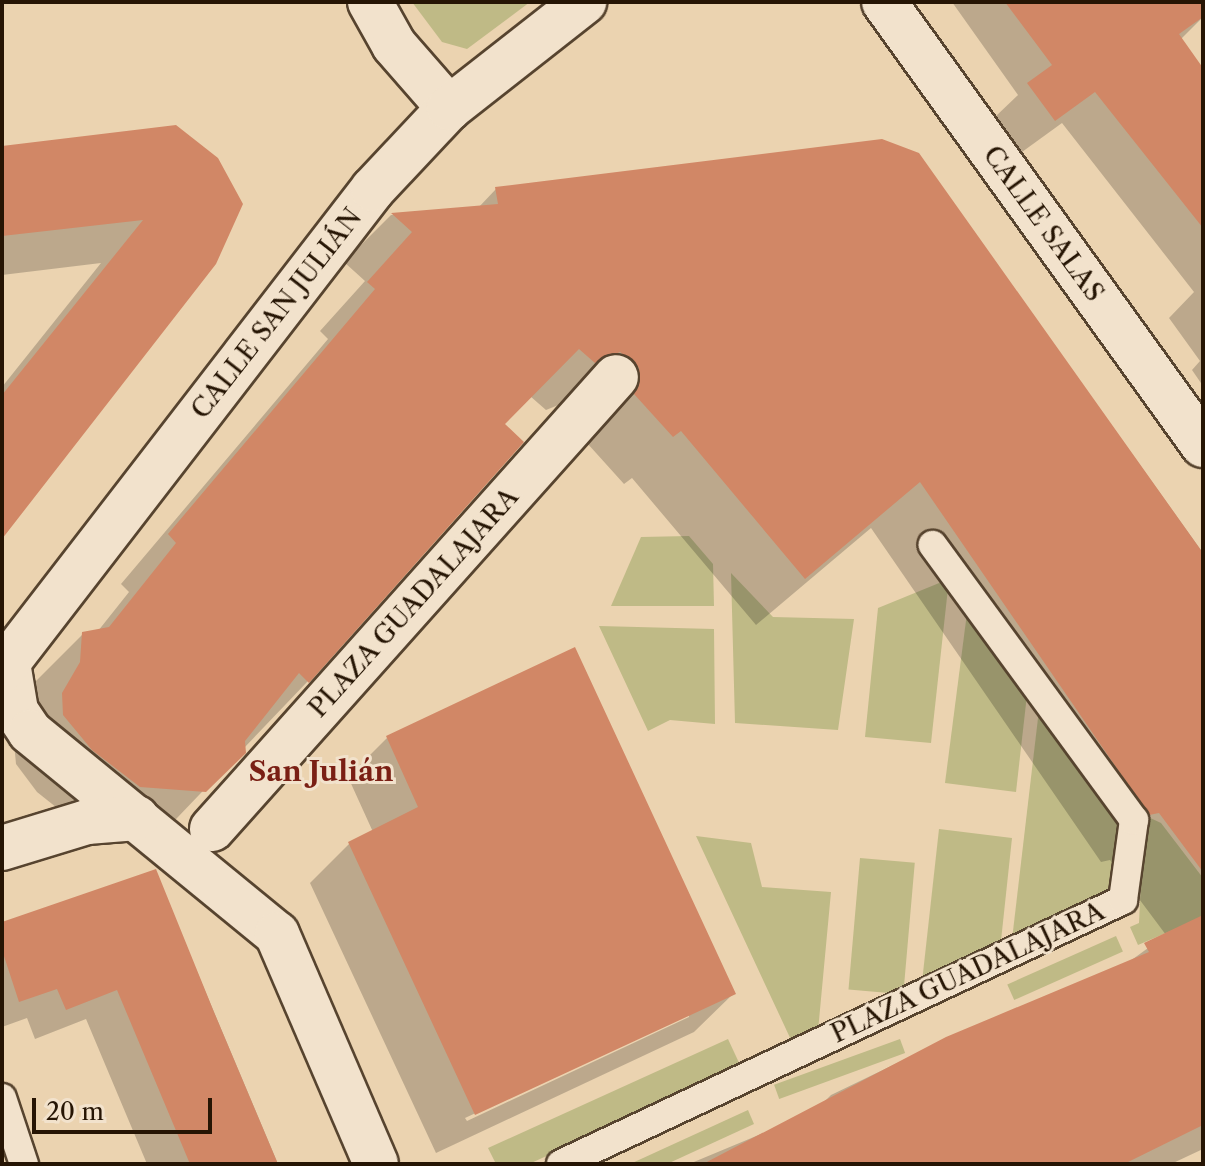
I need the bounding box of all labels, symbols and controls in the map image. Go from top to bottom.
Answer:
street label: CALLE SALAS [976,140,1110,308]
street label: CALLE SAN JULIÁN [185,203,369,425]
street label: PLAZA GUADALAJARA [302,482,526,724]
district label: San Julián [249,754,393,788]
street label: PLAZA GUADALAJARA [826,896,1110,1050]
scale bar [36,1082,216,1132]
text: 20 m [46,1097,104,1126]

